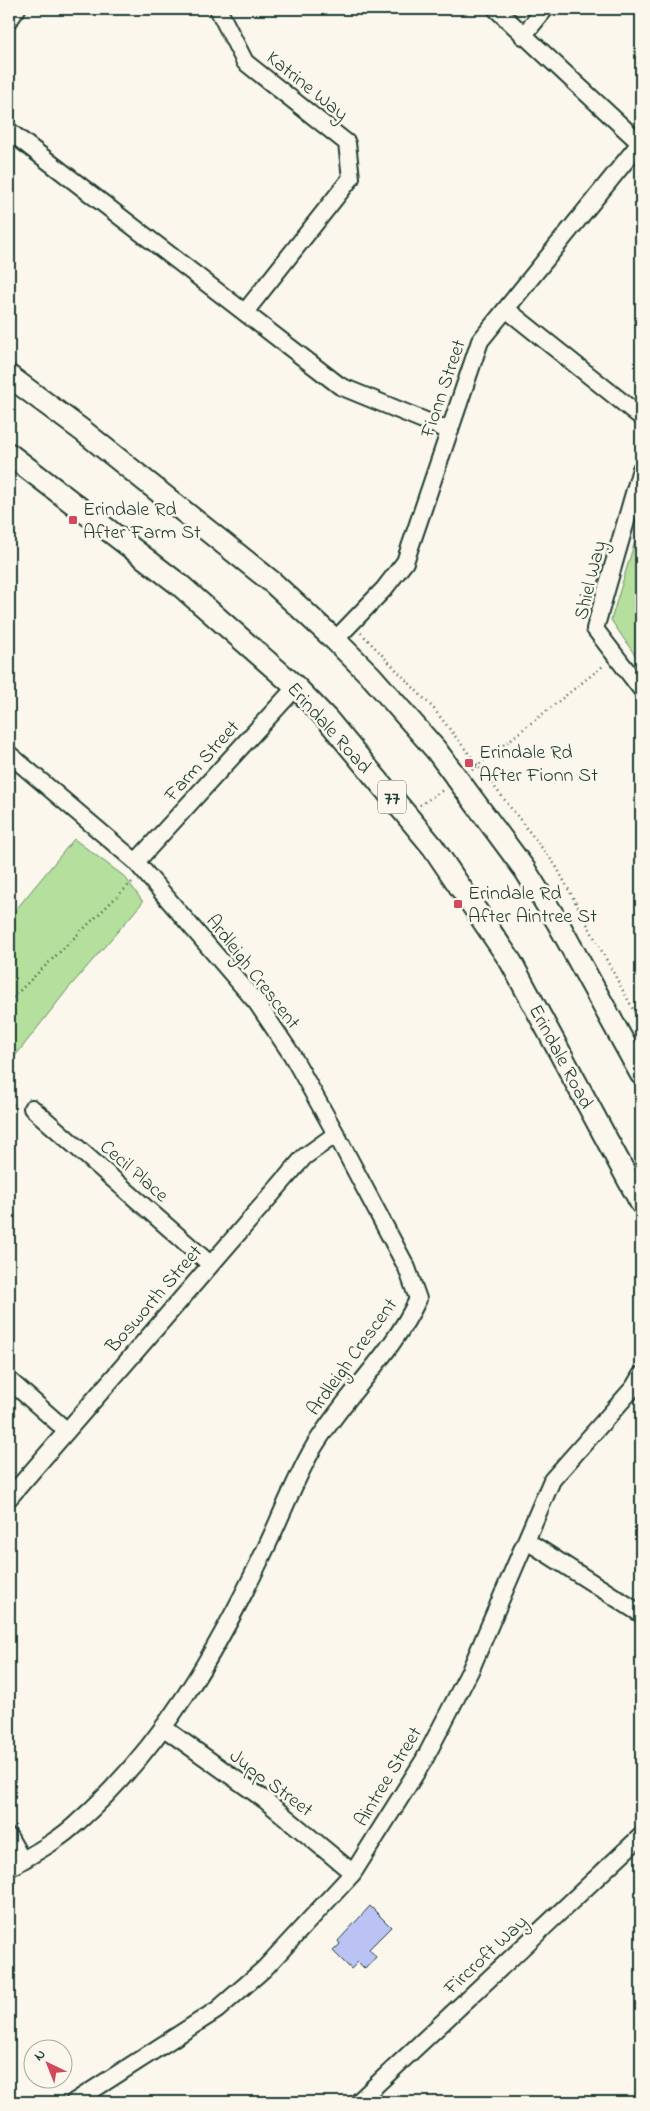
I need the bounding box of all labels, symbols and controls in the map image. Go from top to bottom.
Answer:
street label: Katrine Way [259,45,354,129]
street label: Fionn Street [414,336,475,443]
place label: Erindale Rd After Farm St [83,496,201,548]
marker: Erindale Rd After Farm St [67,514,79,526]
street label: Shiel Way [568,538,615,623]
street label: Erindale Road [279,676,377,781]
street label: Farm Street [158,714,248,810]
place label: Erindale Rd After Fionn St [479,739,598,791]
marker: Erindale Rd After Fionn St [463,757,475,769]
road number: 77 [378,780,406,814]
place label: Erindale Rd After Aintree St [468,880,597,932]
marker: Erindale Rd After Aintree St [452,898,464,910]
street label: Ardleigh Crescent [197,909,306,1037]
street label: Erindale Road [520,1000,600,1115]
street label: Cecil Place [92,1134,174,1210]
street label: Bosworth Street [99,1239,210,1361]
street label: Ardleigh Crescent [300,1292,407,1423]
street label: Aintree Street [348,1722,431,1833]
street label: Jupp Street [223,1743,319,1825]
street label: Fircroft Way [437,1909,535,2003]
north arrow [22,2038,72,2088]
text: N [30,2045,51,2066]

